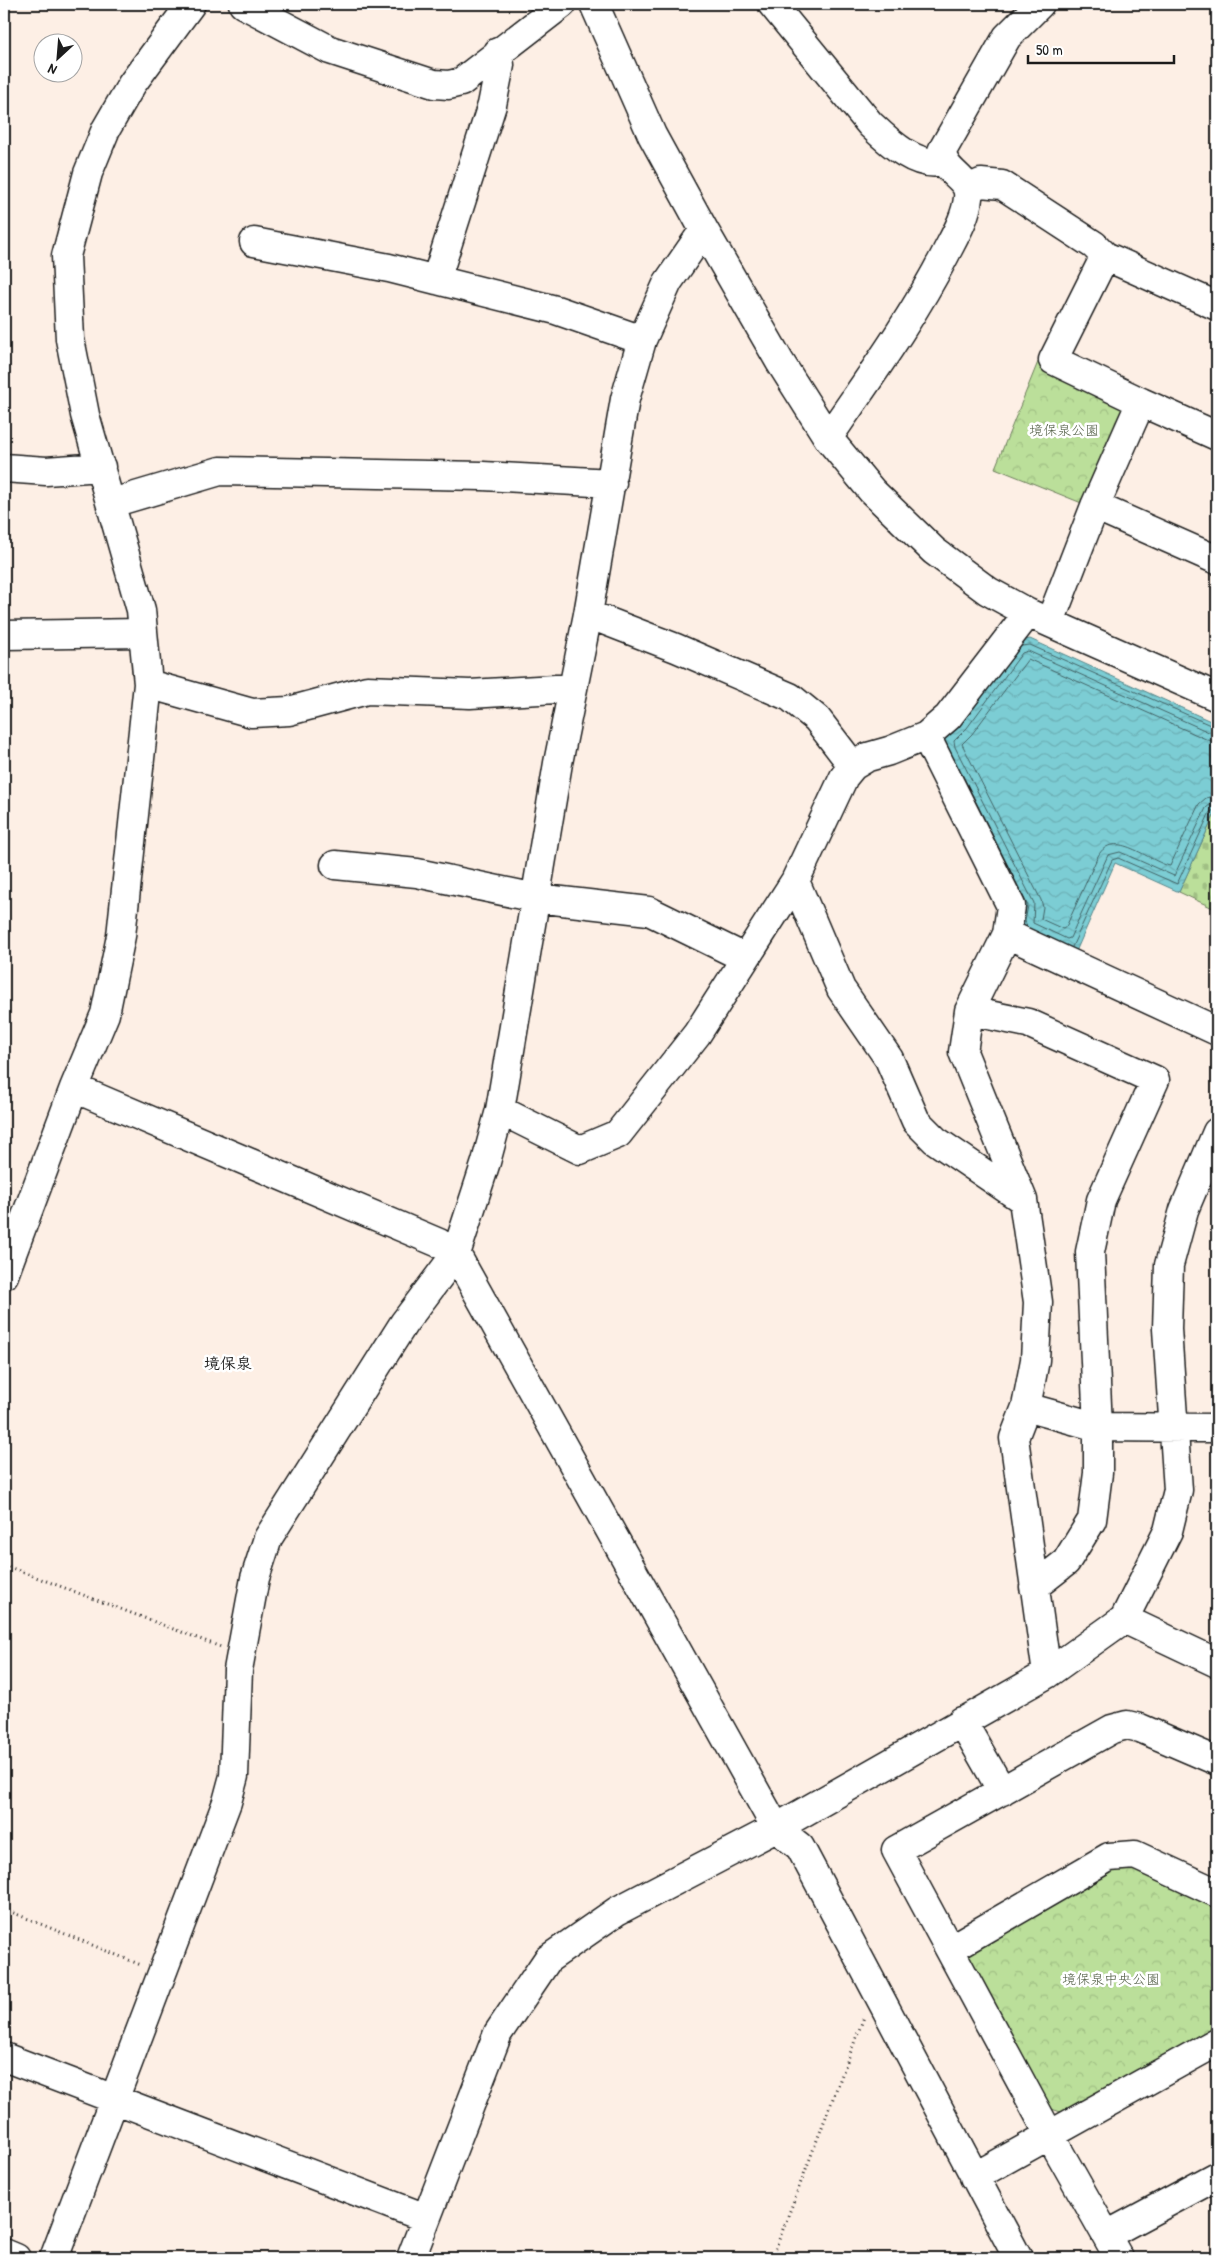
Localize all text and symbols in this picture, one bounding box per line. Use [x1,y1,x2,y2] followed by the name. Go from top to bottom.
[32,32,82,82] north arrow
[1028,32,1175,64] scale bar
[1036,39,1063,60] text: 50 m
[44,60,60,80] text: N
[1029,420,1099,439] park label: 境保泉公園
[204,1352,252,1374] district label: 境保泉
[1062,1969,1160,1988] park label: 境保泉中央公園

